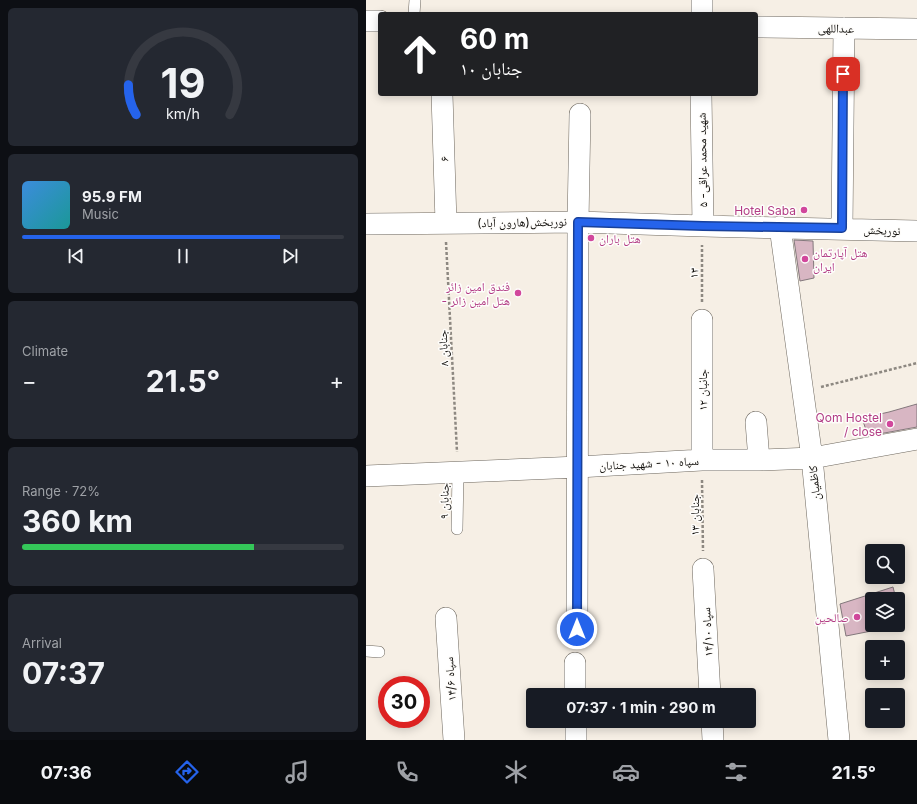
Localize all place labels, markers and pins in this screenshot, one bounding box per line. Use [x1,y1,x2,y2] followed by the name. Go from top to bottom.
[826,57,860,91] pin
[734,203,796,218] place label: Hotel Saba
[799,205,809,215] marker: Hotel Saba
[599,231,641,246] place label: هتل باران
[586,233,596,243] marker: هتل باران
[813,245,868,274] place label: هتل آپارتمان ایران
[800,254,810,264] marker: هتل آپارتمان ایران
[442,279,510,308] place label: فندق امین زائر - هتل امین زائر
[513,288,523,298] marker: فندق امین زائر - هتل امین زائر
[816,410,882,439] place label: Qom Hostel / close
[885,419,895,429] marker: Qom Hostel / close
[815,610,849,625] place label: صالحین
[852,612,862,622] marker: صالحین

